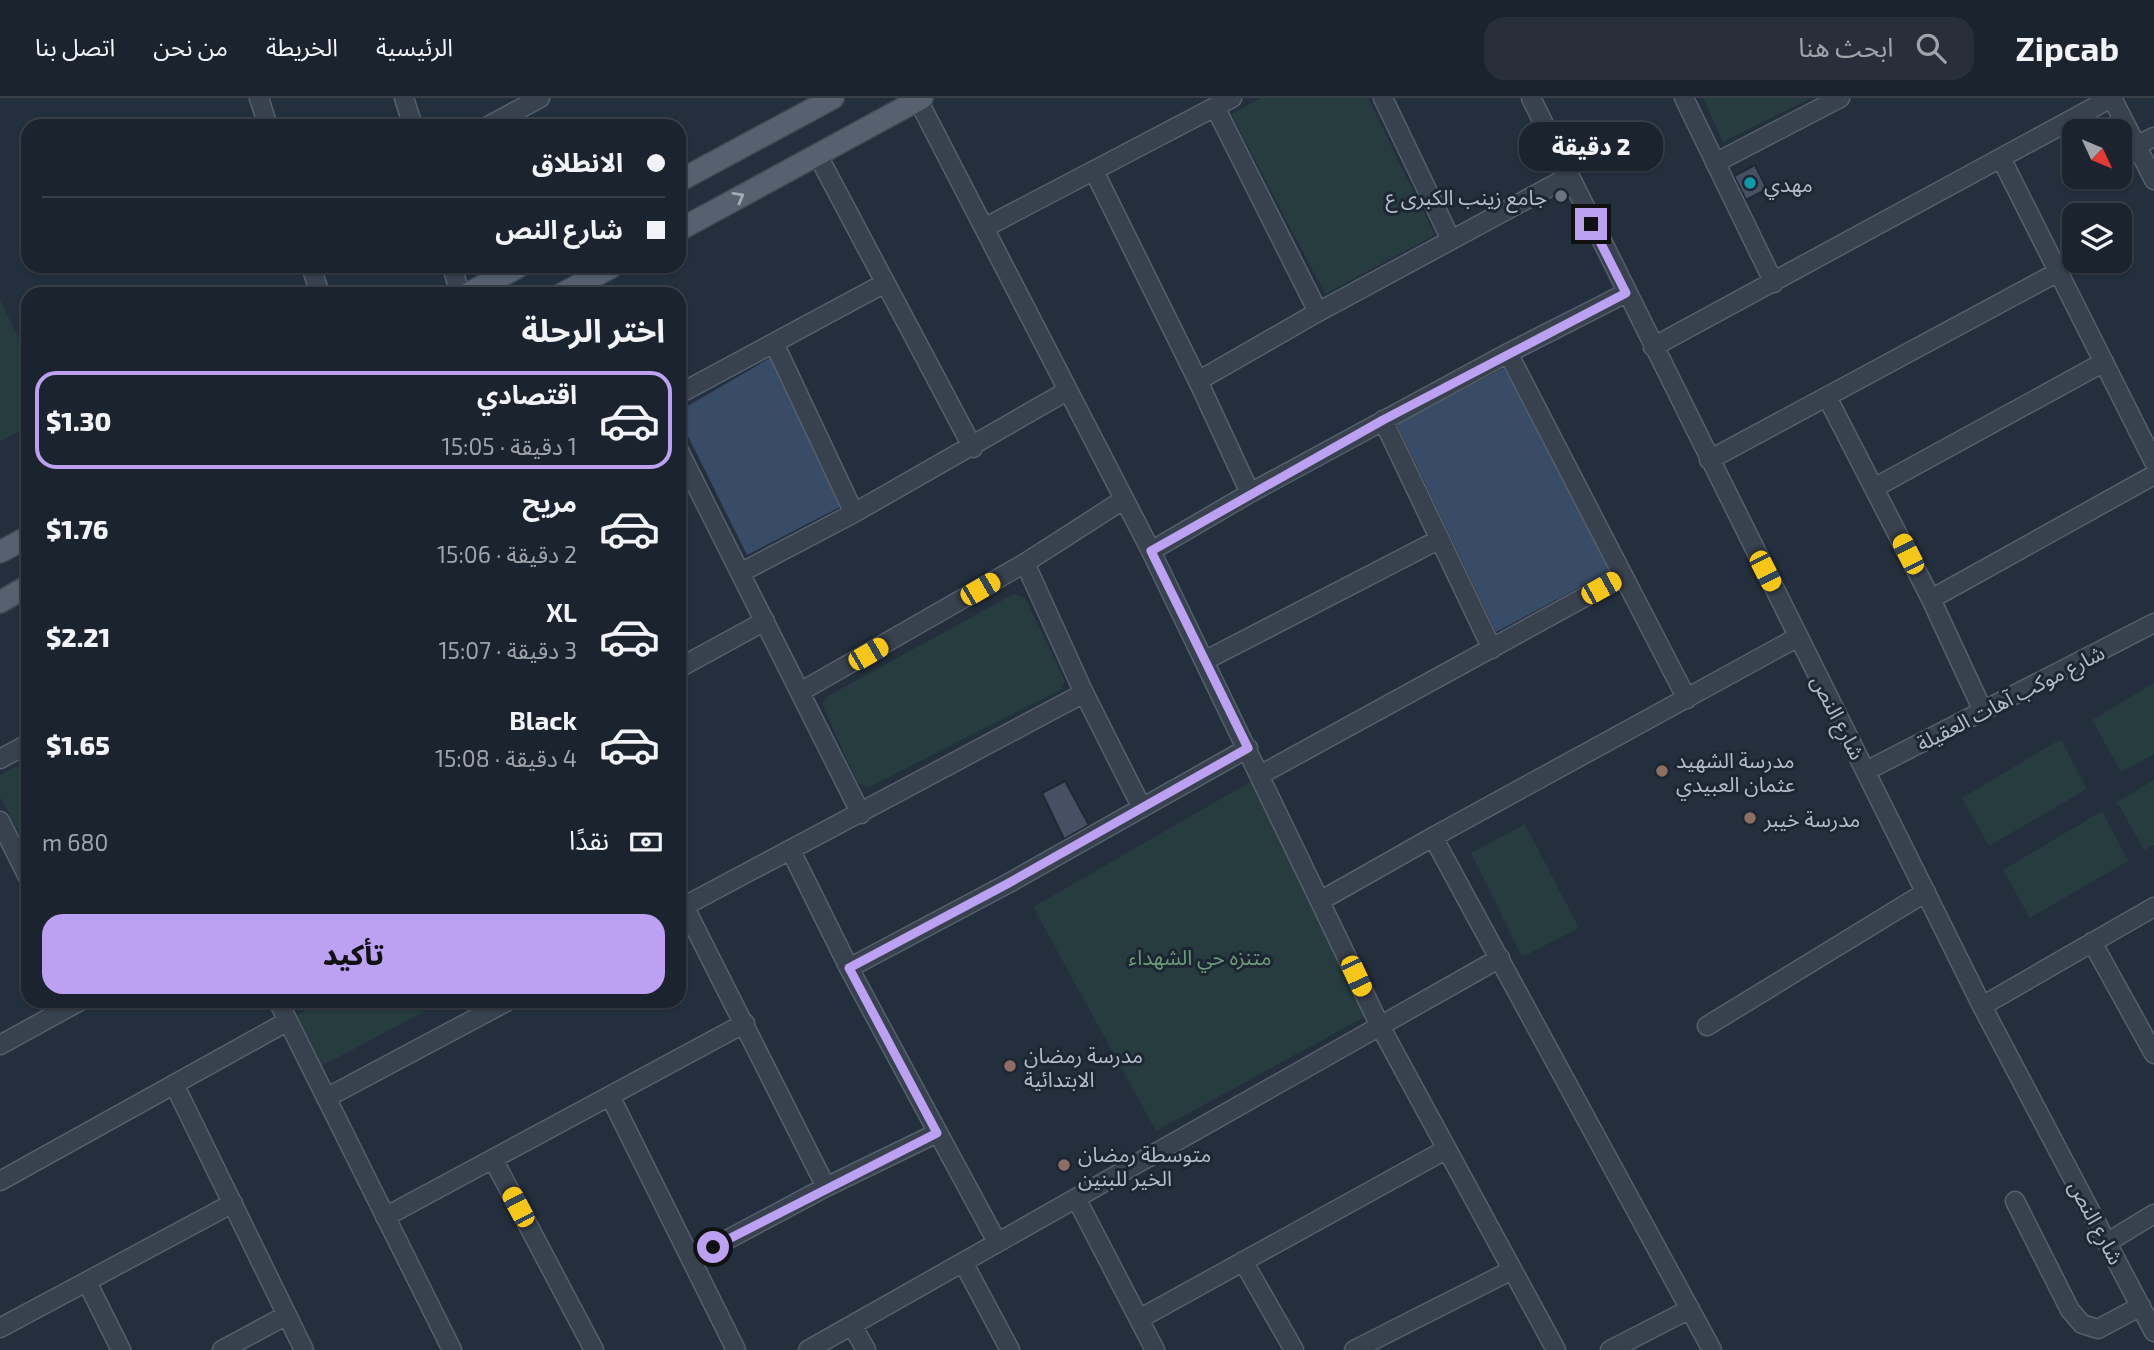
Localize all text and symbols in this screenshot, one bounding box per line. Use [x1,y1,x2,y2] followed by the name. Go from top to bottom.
[1484,17,1974,80] search box
[2016,28,2119,68] text: Zipcab
[1912,29,1950,67] icon: search
[1798,31,1894,62] text: ابحث هنا
[35,32,115,61] text: اتصل بنا
[153,32,228,61] text: من نحن
[266,32,338,61] text: الخريطة
[376,32,453,61] text: الرئيسية
[2062,119,2132,189] north arrow
[2062,119,2132,273] map controls
[1519,122,1663,172] callout: 2 دقيقة
[1552,132,1630,160] text: 2 دقيقة
[532,146,623,177] text: الانطلاق
[1764,171,1813,200] place label: مهدي
[1742,175,1758,191] marker: مهدي
[1386,184,1547,213] place label: جامع زينب الكبرى ع
[1553,188,1569,204] marker: جامع زينب الكبرى ع
[732,192,744,205] one-way arrow
[2062,203,2132,273] button: layers
[1575,208,1607,240] route end
[495,213,623,244] text: شارع النص
[521,310,665,348] text: اختر الرحلة
[477,378,577,409] text: اقتصادي
[598,389,661,452] icon: car
[46,405,111,436] text: $1.30
[442,432,577,460] text: 1 دقيقة · 15:05
[522,486,577,517] text: مريح
[598,497,661,560] icon: car
[46,513,108,544] text: $1.76
[1890,531,1927,577] car
[437,540,577,568] text: 2 دقيقة · 15:06
[1747,548,1784,594] car
[957,569,1004,609] car
[1578,569,1625,607] car
[546,596,577,627] text: XL
[598,605,661,668] icon: car
[46,621,110,652] text: $2.21
[845,634,892,674] car
[438,636,577,664] text: 3 دقيقة · 15:07
[1912,639,2110,759] street label: شارع موكب آهات العقيلة
[1803,670,1871,765] street label: شارع النص
[509,704,577,735] text: Black
[598,713,661,776] icon: car
[46,729,110,760] text: $1.65
[435,744,577,772] text: 4 دقيقة · 15:08
[1676,747,1795,800] place label: مدرسة الشهيد عثمان العبيدي
[1654,763,1670,779] marker: مدرسة الشهيد عثمان العبيدي
[1763,806,1860,832] place label: مدرسة خيبر
[1742,810,1758,826] marker: مدرسة خيبر
[627,823,665,861] icon: cash
[569,824,609,855] text: نقدًا
[42,828,108,856] text: 680 m
[42,914,665,994] button: تأكيد
[1129,944,1272,973] park label: متنزه حي الشهداء
[1338,953,1375,999] car
[1024,1042,1143,1091] place label: مدرسة رمضان الابتدائية
[1002,1058,1018,1074] marker: مدرسة رمضان الابتدائية
[1078,1141,1211,1191] place label: متوسطة رمضان الخير للبنين
[1056,1157,1072,1173] marker: متوسطة رمضان الخير للبنين
[2061,1176,2130,1270] street label: شارع النص
[499,1184,538,1230] car
[697,1231,729,1263] route start

